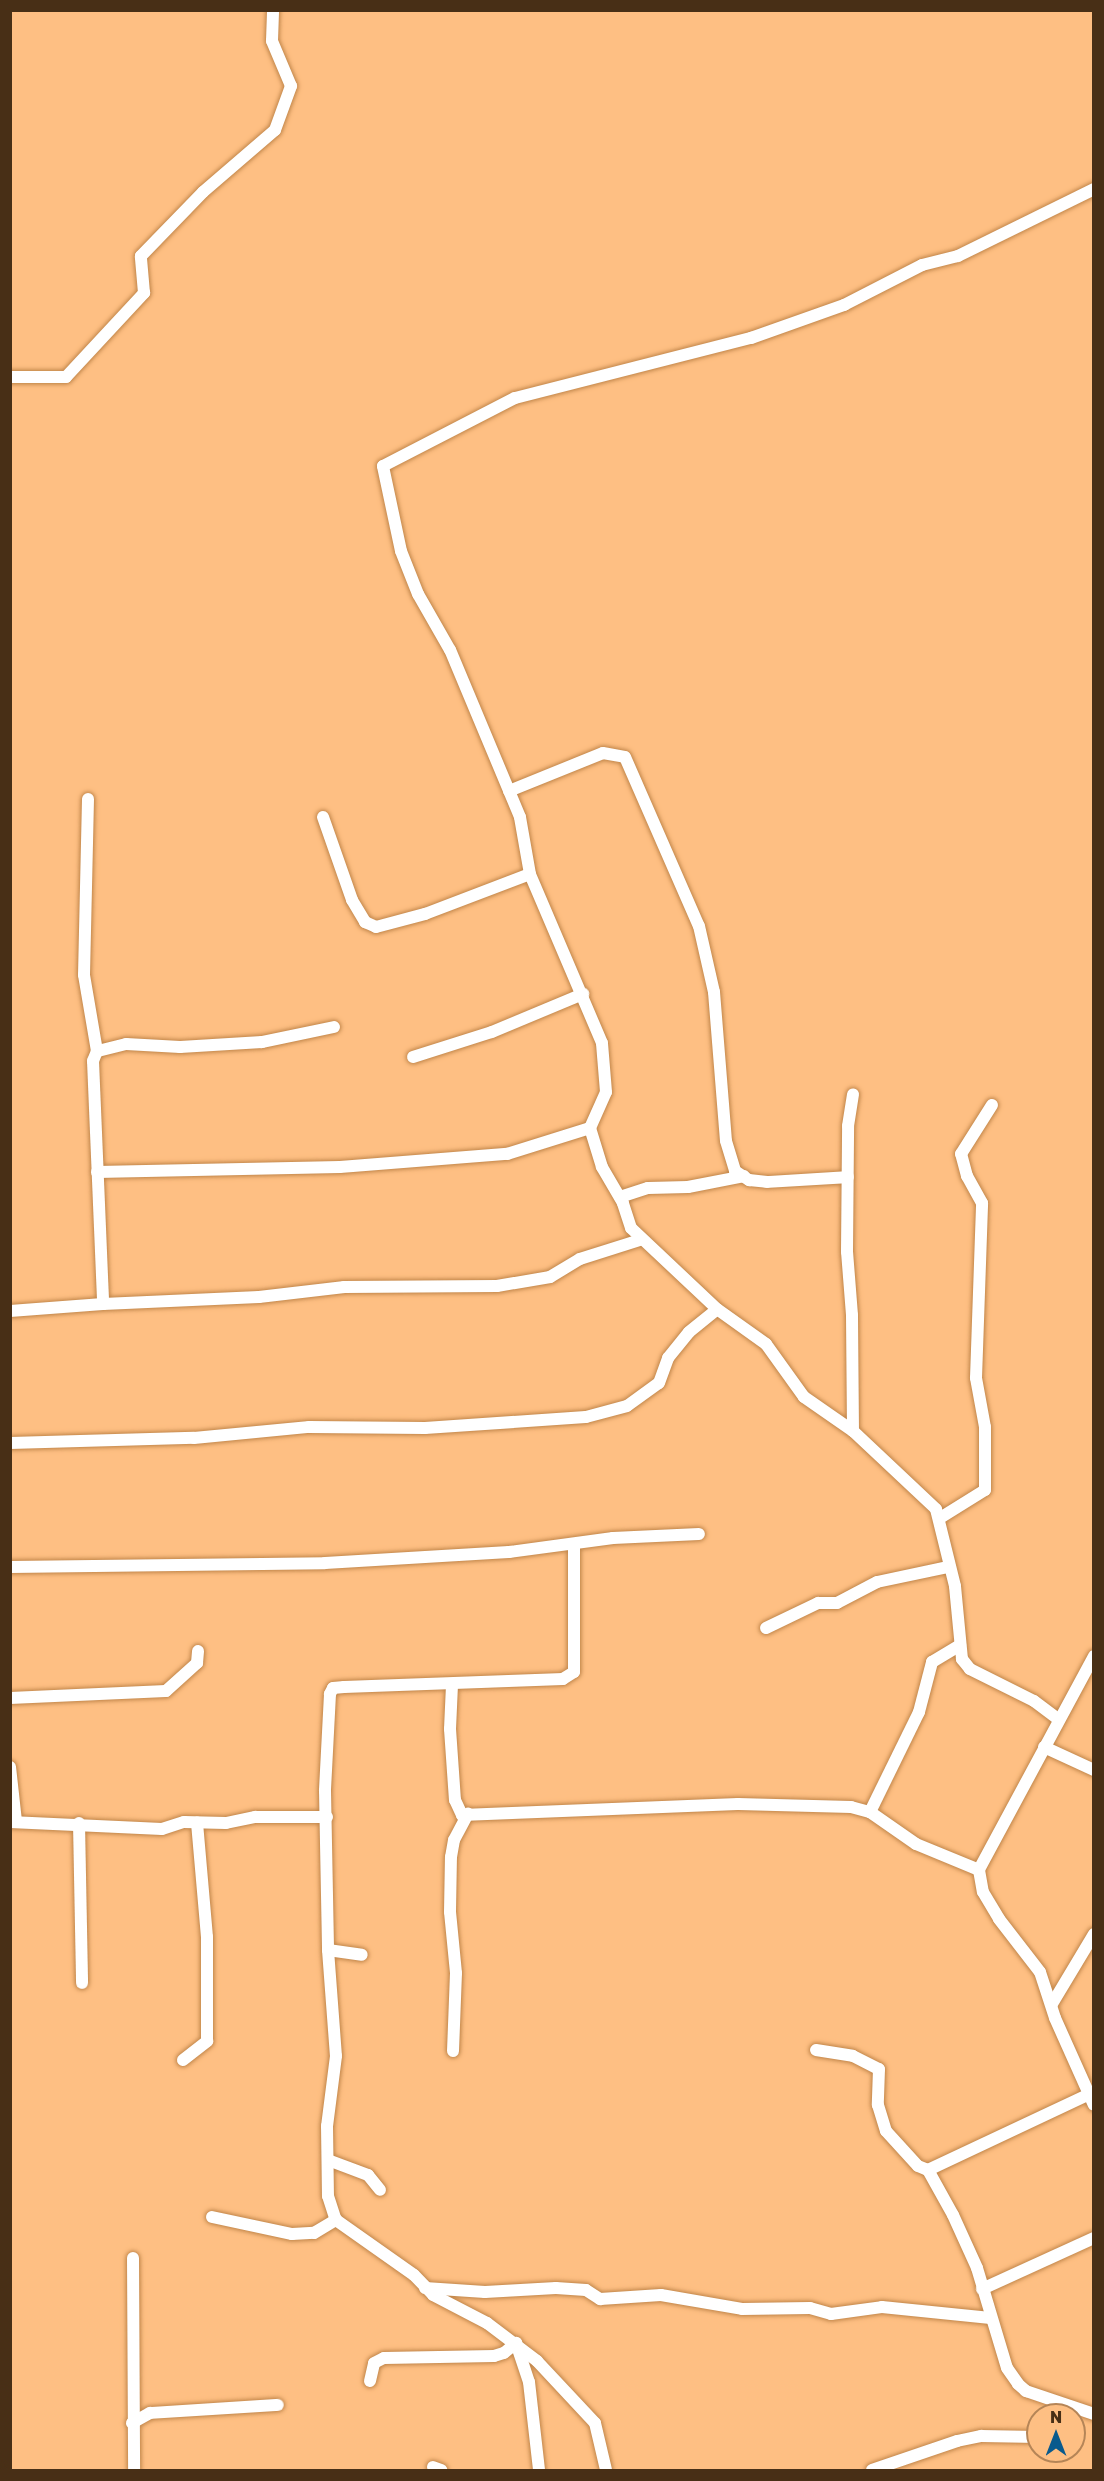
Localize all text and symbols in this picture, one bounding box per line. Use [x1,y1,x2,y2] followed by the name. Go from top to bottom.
[1026,2403,1086,2463] north arrow
[1050,2407,1062,2427] text: N

